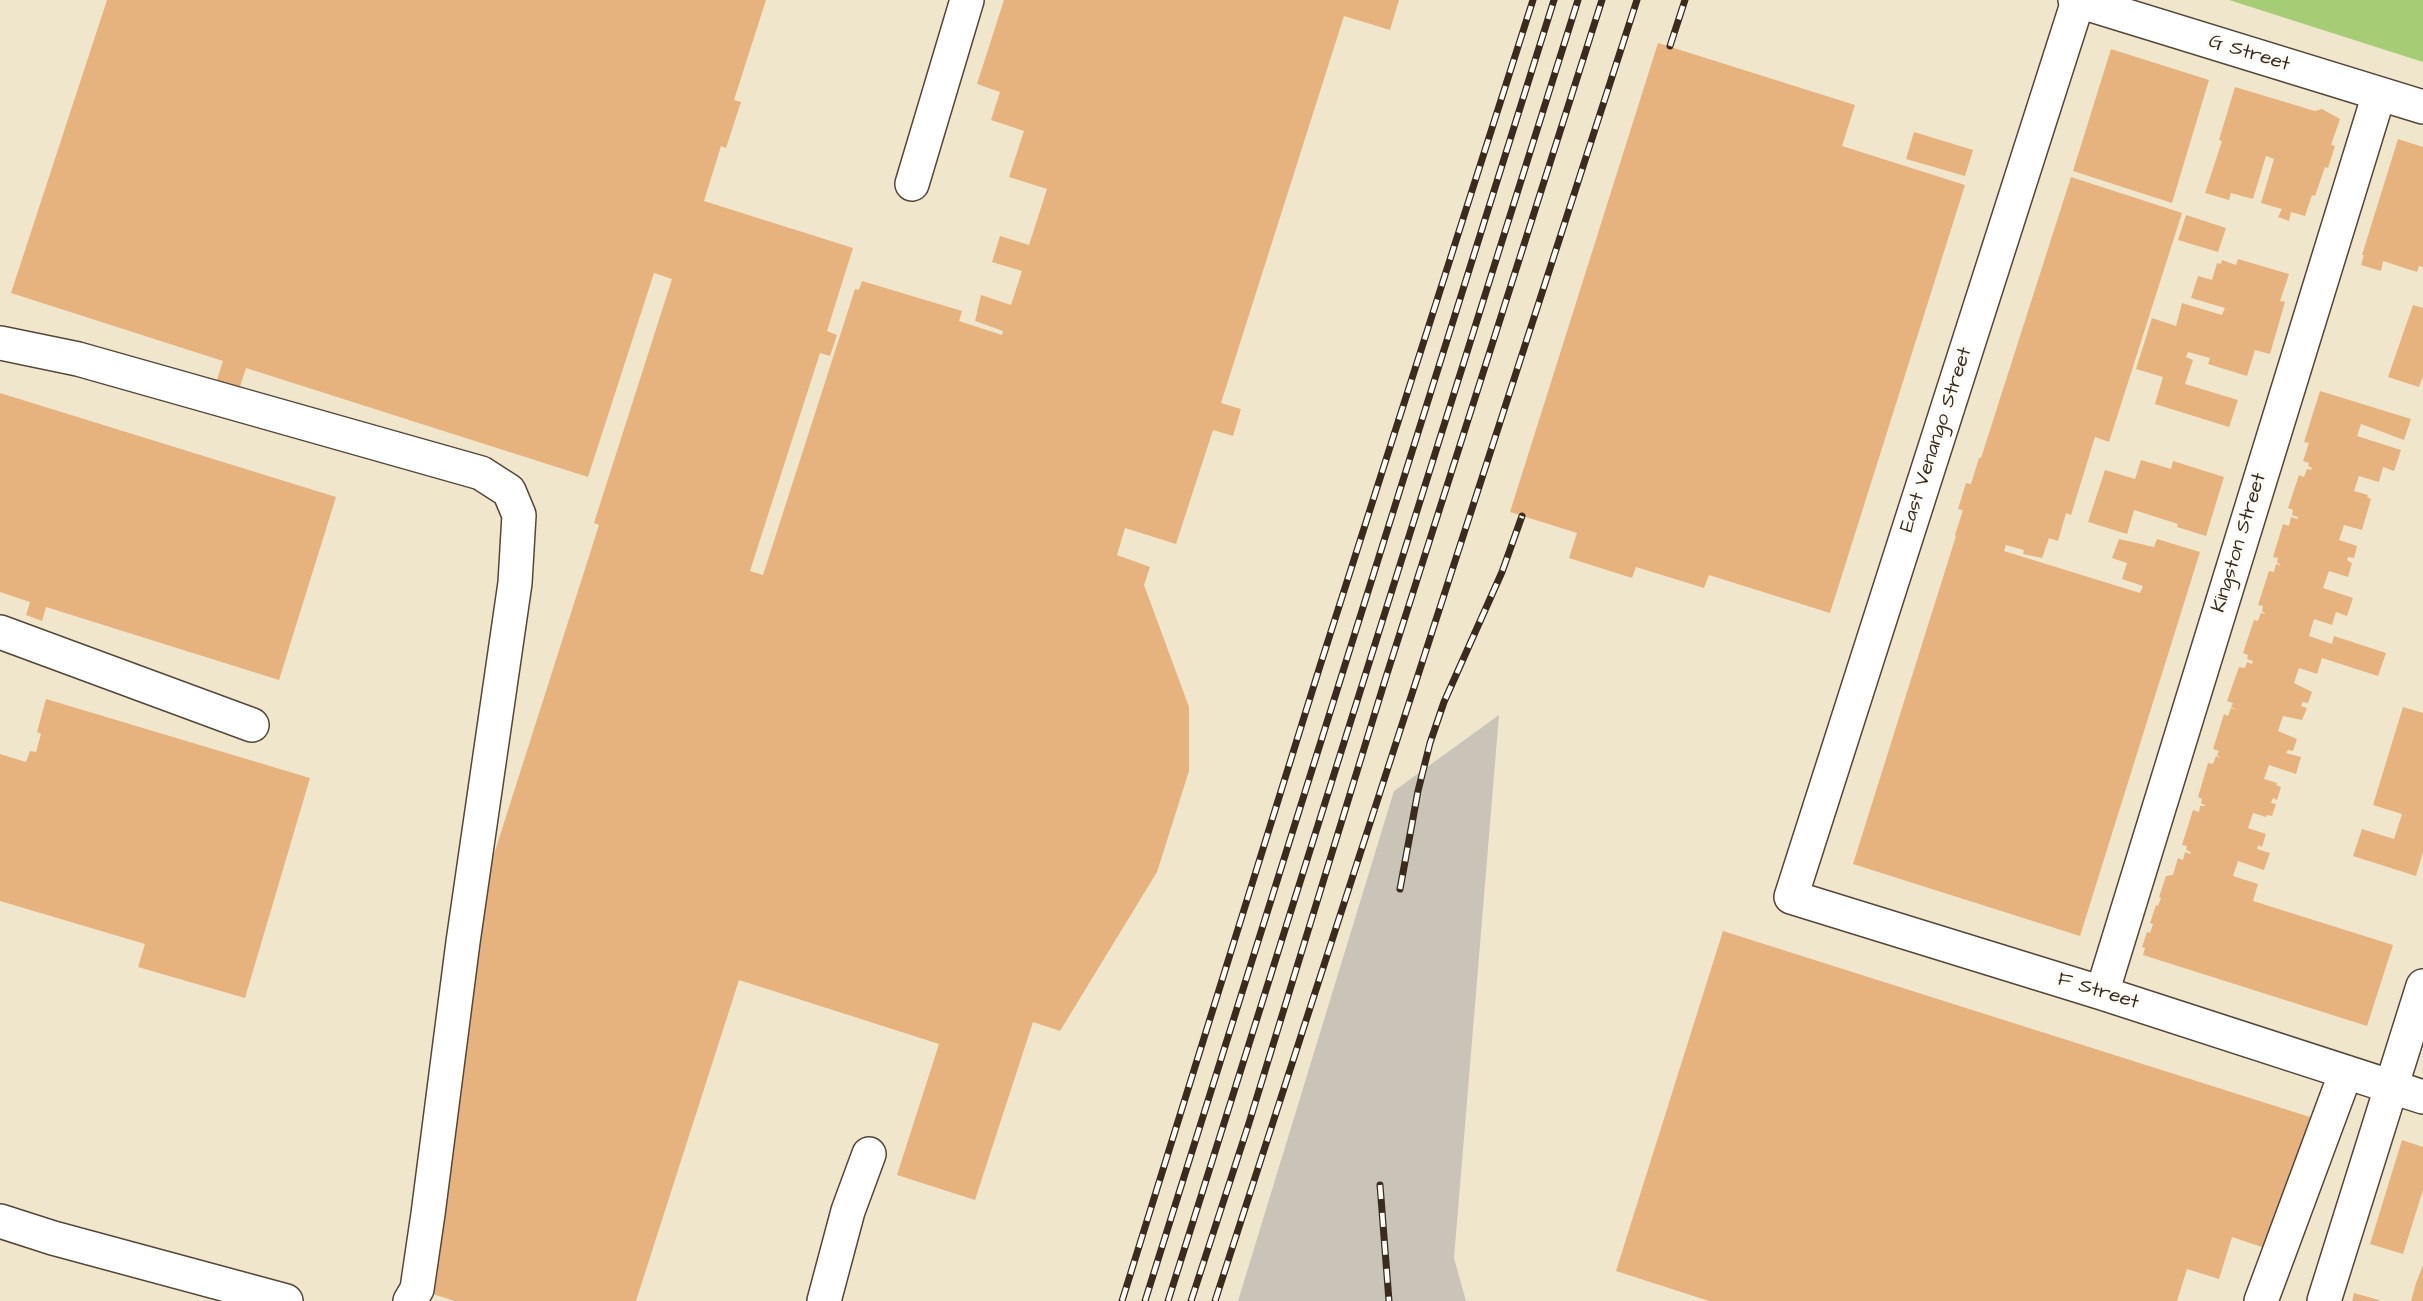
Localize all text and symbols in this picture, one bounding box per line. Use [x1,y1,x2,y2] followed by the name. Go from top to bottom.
[2206,30,2292,78] street label: G Street
[1896,345,1978,535] street label: East Venango Street
[2207,470,2273,616] street label: Kingston Street
[2055,968,2141,1016] street label: F Street

